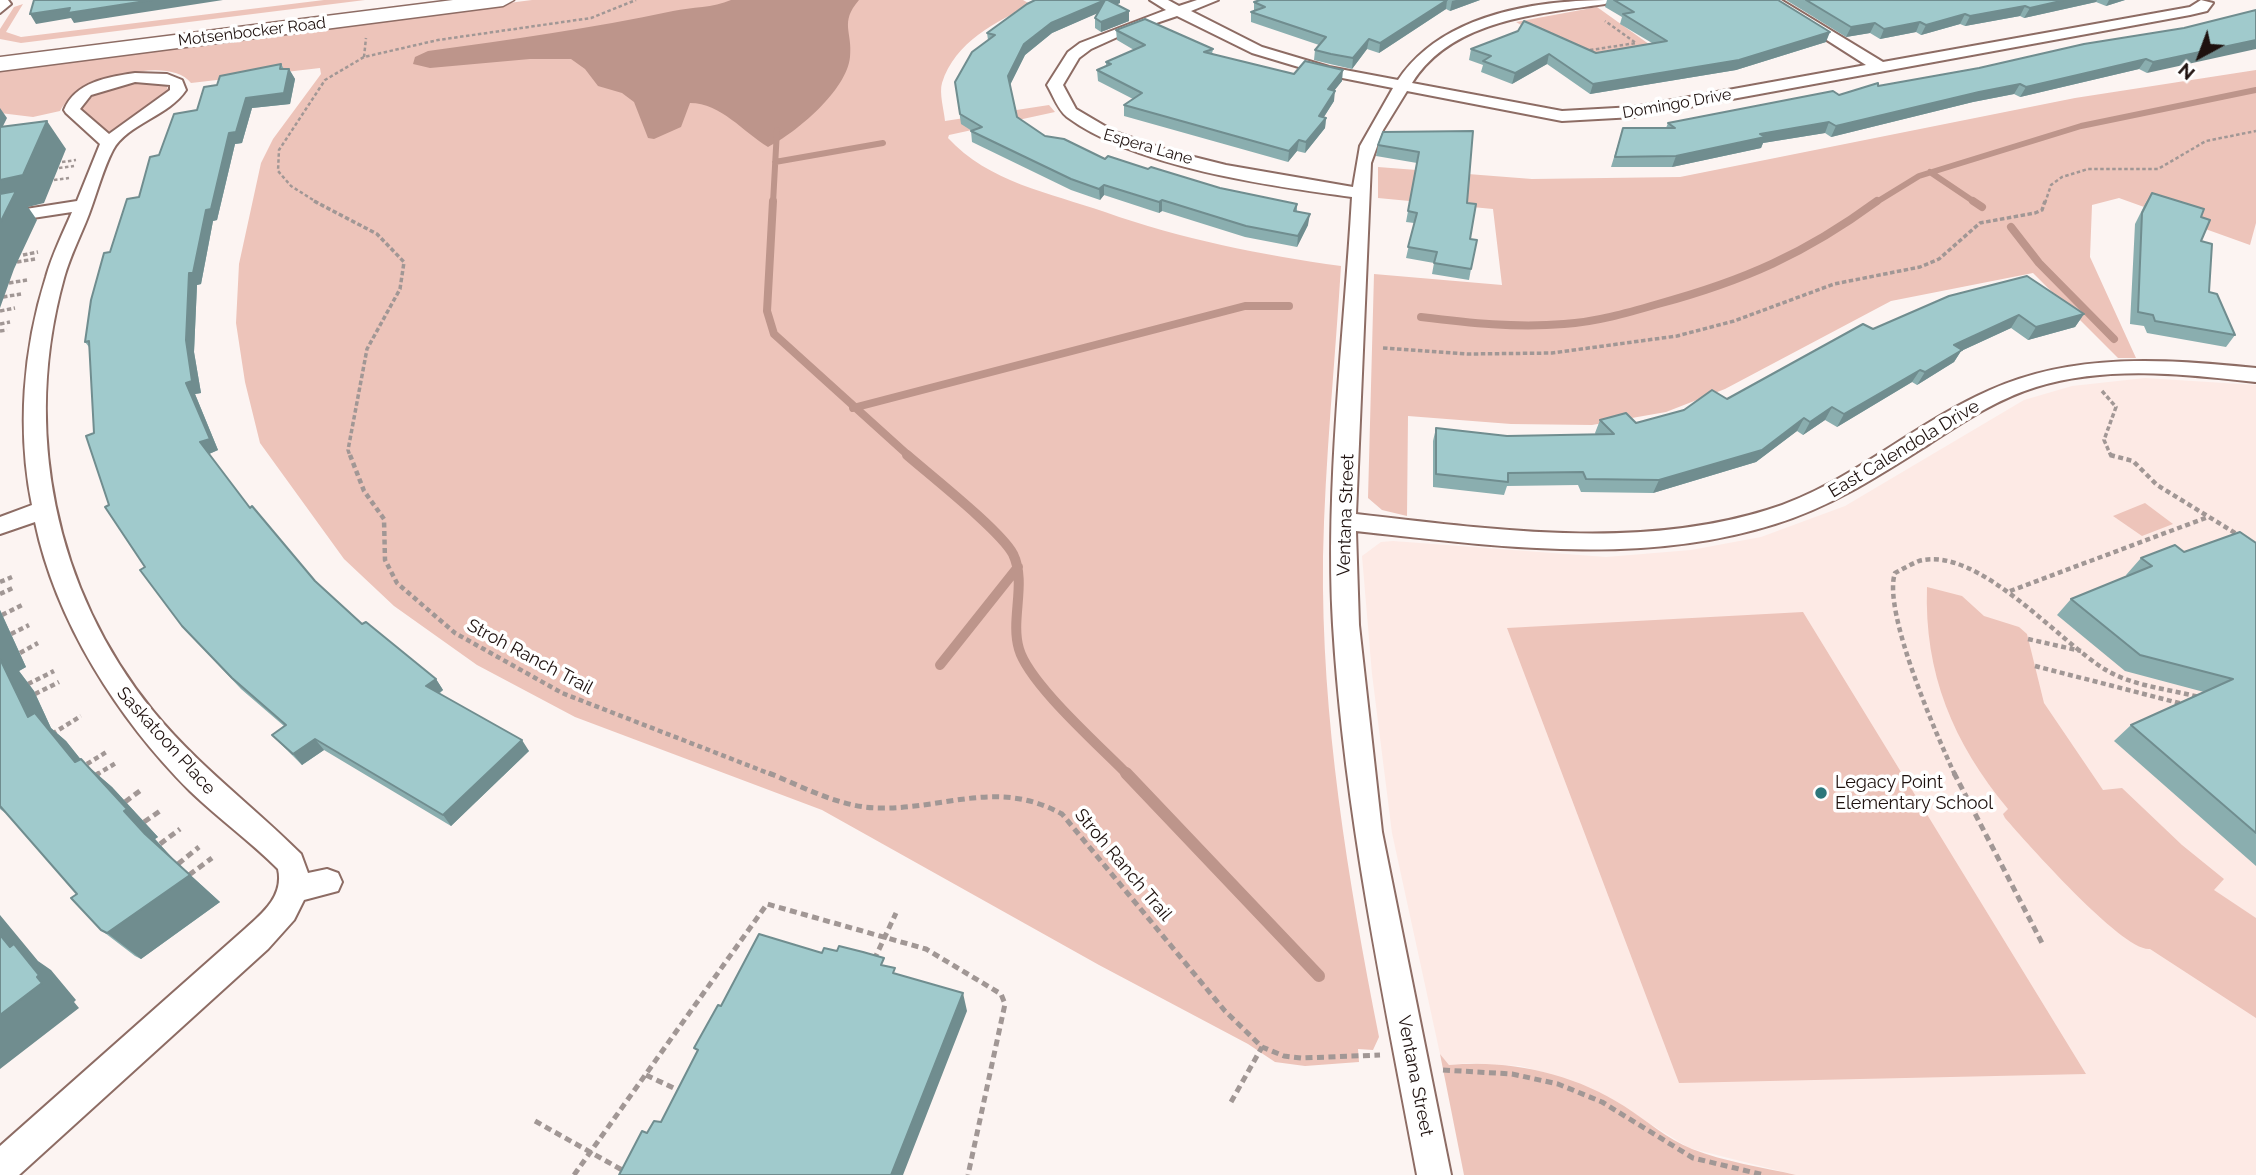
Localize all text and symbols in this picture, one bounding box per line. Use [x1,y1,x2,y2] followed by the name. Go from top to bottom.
[177,13,327,51] street label: Motsenbocker Road
[2165,21,2235,91] north arrow
[2174,59,2199,85] text: N
[1621,85,1733,123] street label: Domingo Drive
[1101,125,1195,169] street label: Espera Lane
[1825,395,1983,503] street label: East Calendola Drive
[1333,453,1359,577] street label: Ventana Street
[463,615,597,699] street label: Stroh Ranch Trail
[112,683,220,799] street label: Saskatoon Place
[1835,772,1993,814] place label: Legacy Point Elementary School
[1813,785,1829,801] marker: Legacy Point Elementary School
[1070,805,1176,925] street label: Stroh Ranch Trail
[1393,1014,1437,1138] street label: Ventana Street

